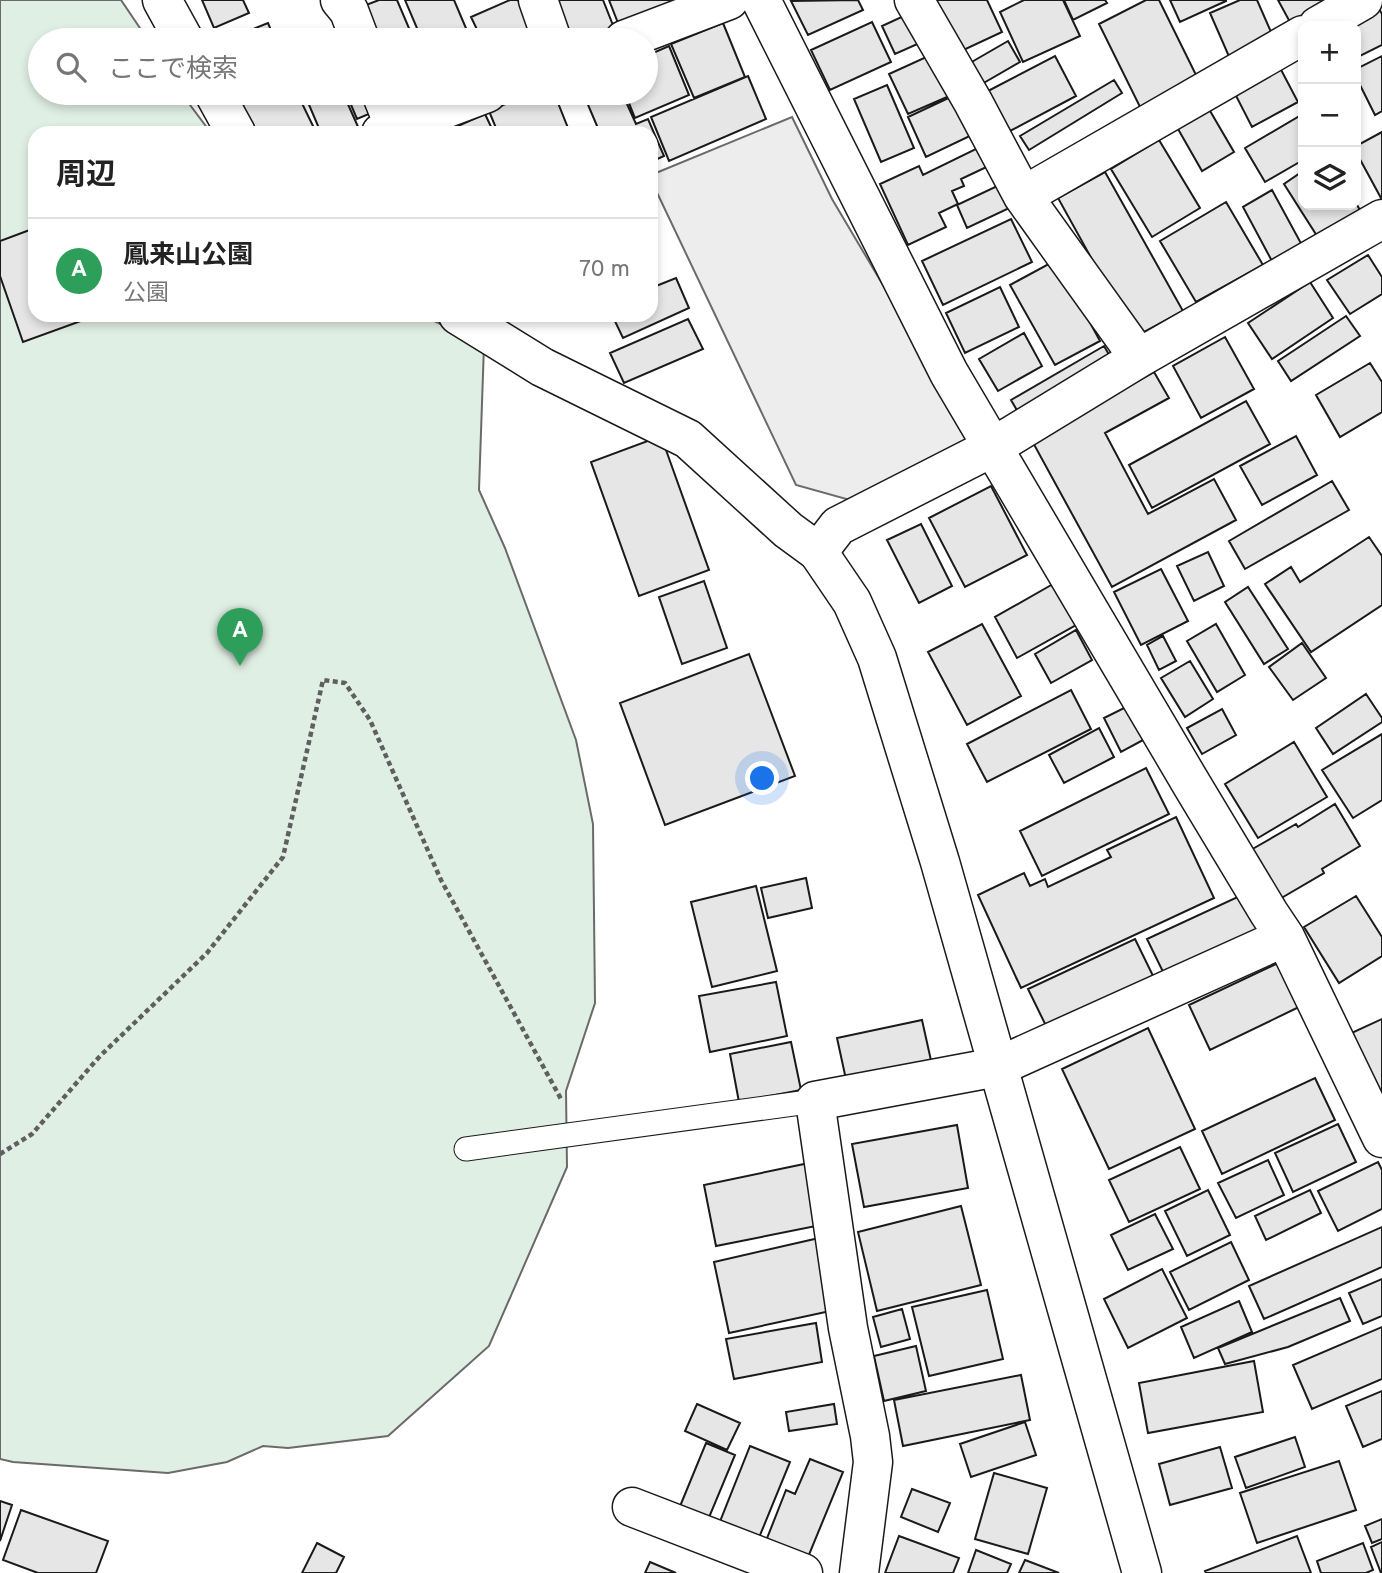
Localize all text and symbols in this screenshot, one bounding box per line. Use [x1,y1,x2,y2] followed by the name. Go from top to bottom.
[1298,21,1361,210] map controls
[1298,21,1361,84] button: +
[28,28,658,105] search box
[52,48,90,86] icon: search
[108,54,238,87] text: ここで検索
[1298,84,1361,147] button: −
[1298,147,1361,210] button: layers
[56,158,116,195] text: 周辺
[123,240,253,273] text: 鳳来山公園
[71,256,87,285] text: A
[579,256,630,285] text: 70 m
[123,280,169,309] text: 公園
[217,608,263,666] pin: A
[745,761,779,795] your location

